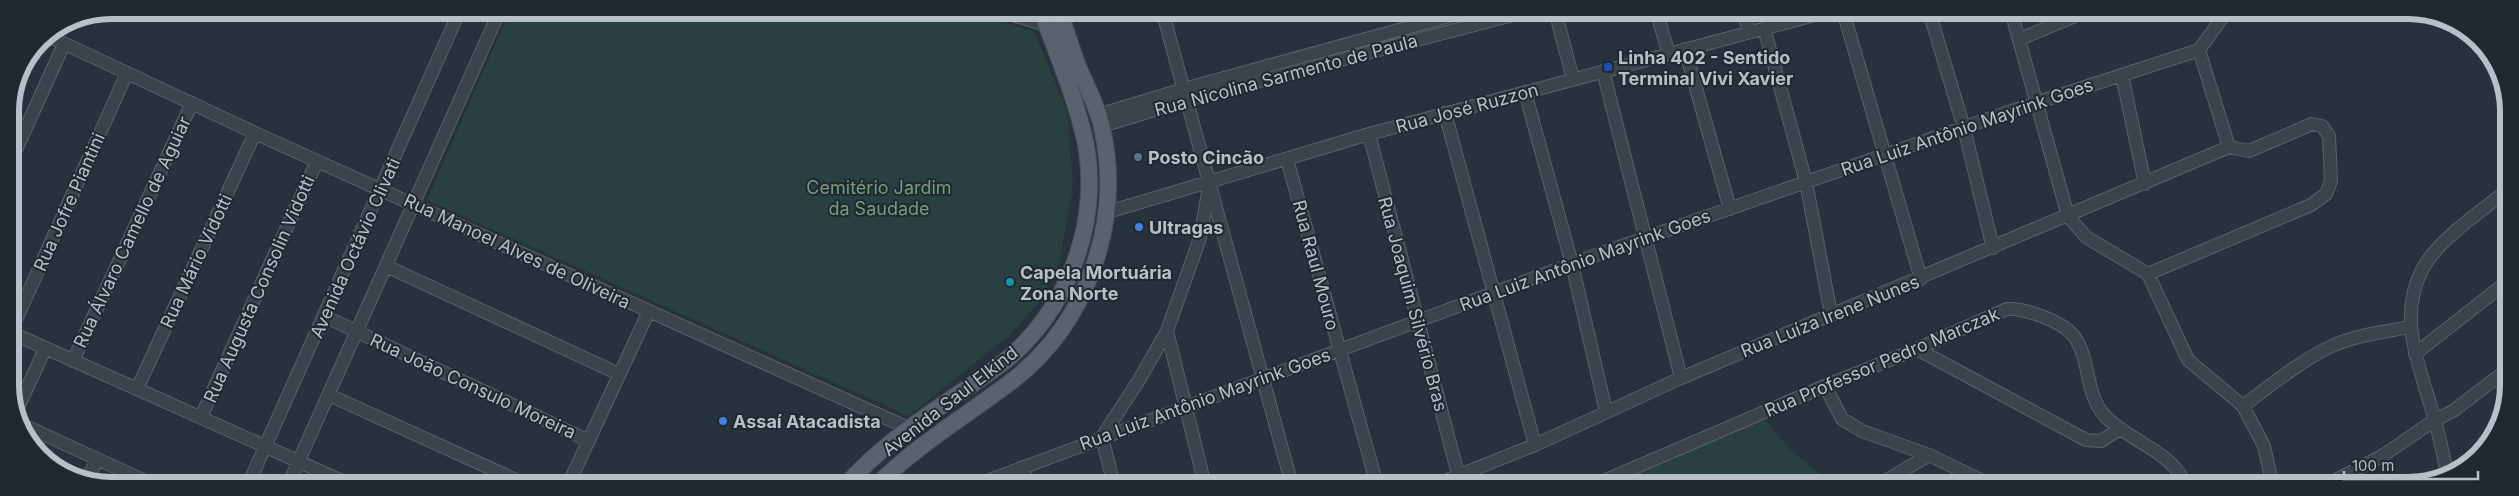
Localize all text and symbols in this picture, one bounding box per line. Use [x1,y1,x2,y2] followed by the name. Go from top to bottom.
[1152,30,1420,120] street label: Rua Nicolina Sarmento de Paula
[1618,47,1793,89] place label: Linha 402 - Sentido Terminal Vivi Xavier
[1602,61,1614,73] marker: Linha 402 - Sentido Terminal Vivi Xavier
[1838,74,2096,180] street label: Rua Luiz Antônio Mayrink Goes
[1393,79,1541,137] street label: Rua José Ruzzon
[68,112,195,351] street label: Rua Álvaro Camello de Aguiar
[29,130,109,274] street label: Rua Jofre Piantini
[1148,147,1264,168] place label: Posto Cincão
[1132,151,1144,163] marker: Posto Cincão
[306,155,404,341] street label: Avenida Octávio Clivati
[199,172,319,406] street label: Rua Augusta Consolin Vidotti
[806,177,952,219] park label: Cemitério Jardim da Saudade
[400,189,634,313] street label: Rua Manoel Alves de Oliveira
[156,191,236,331] street label: Rua Mário Vidotti
[1374,194,1452,414] street label: Rua Joaquim Silvério Bras
[1289,198,1343,332] street label: Rua Raul Mouro
[1457,205,1713,315] street label: Rua Luiz Antônio Mayrink Goes
[1149,217,1223,238] place label: Ultragas
[1133,221,1145,233] marker: Ultragas
[1020,262,1172,304] place label: Capela Mortuária Zona Norte
[1738,271,1922,361] street label: Rua Luíza Irene Nunes
[1004,276,1016,288] marker: Capela Mortuária Zona Norte
[1762,303,2002,421] street label: Rua Professor Pedro Marczak
[367,329,579,443] street label: Rua João Consulo Moreira
[878,342,1022,460] street label: Avenida Saul Elkind
[1077,344,1333,454] street label: Rua Luiz Antônio Mayrink Goes
[733,411,881,432] place label: Assaí Atacadista
[717,415,729,427] marker: Assaí Atacadista
[2344,448,2478,480] scale bar
[2352,456,2394,475] text: 100 m

